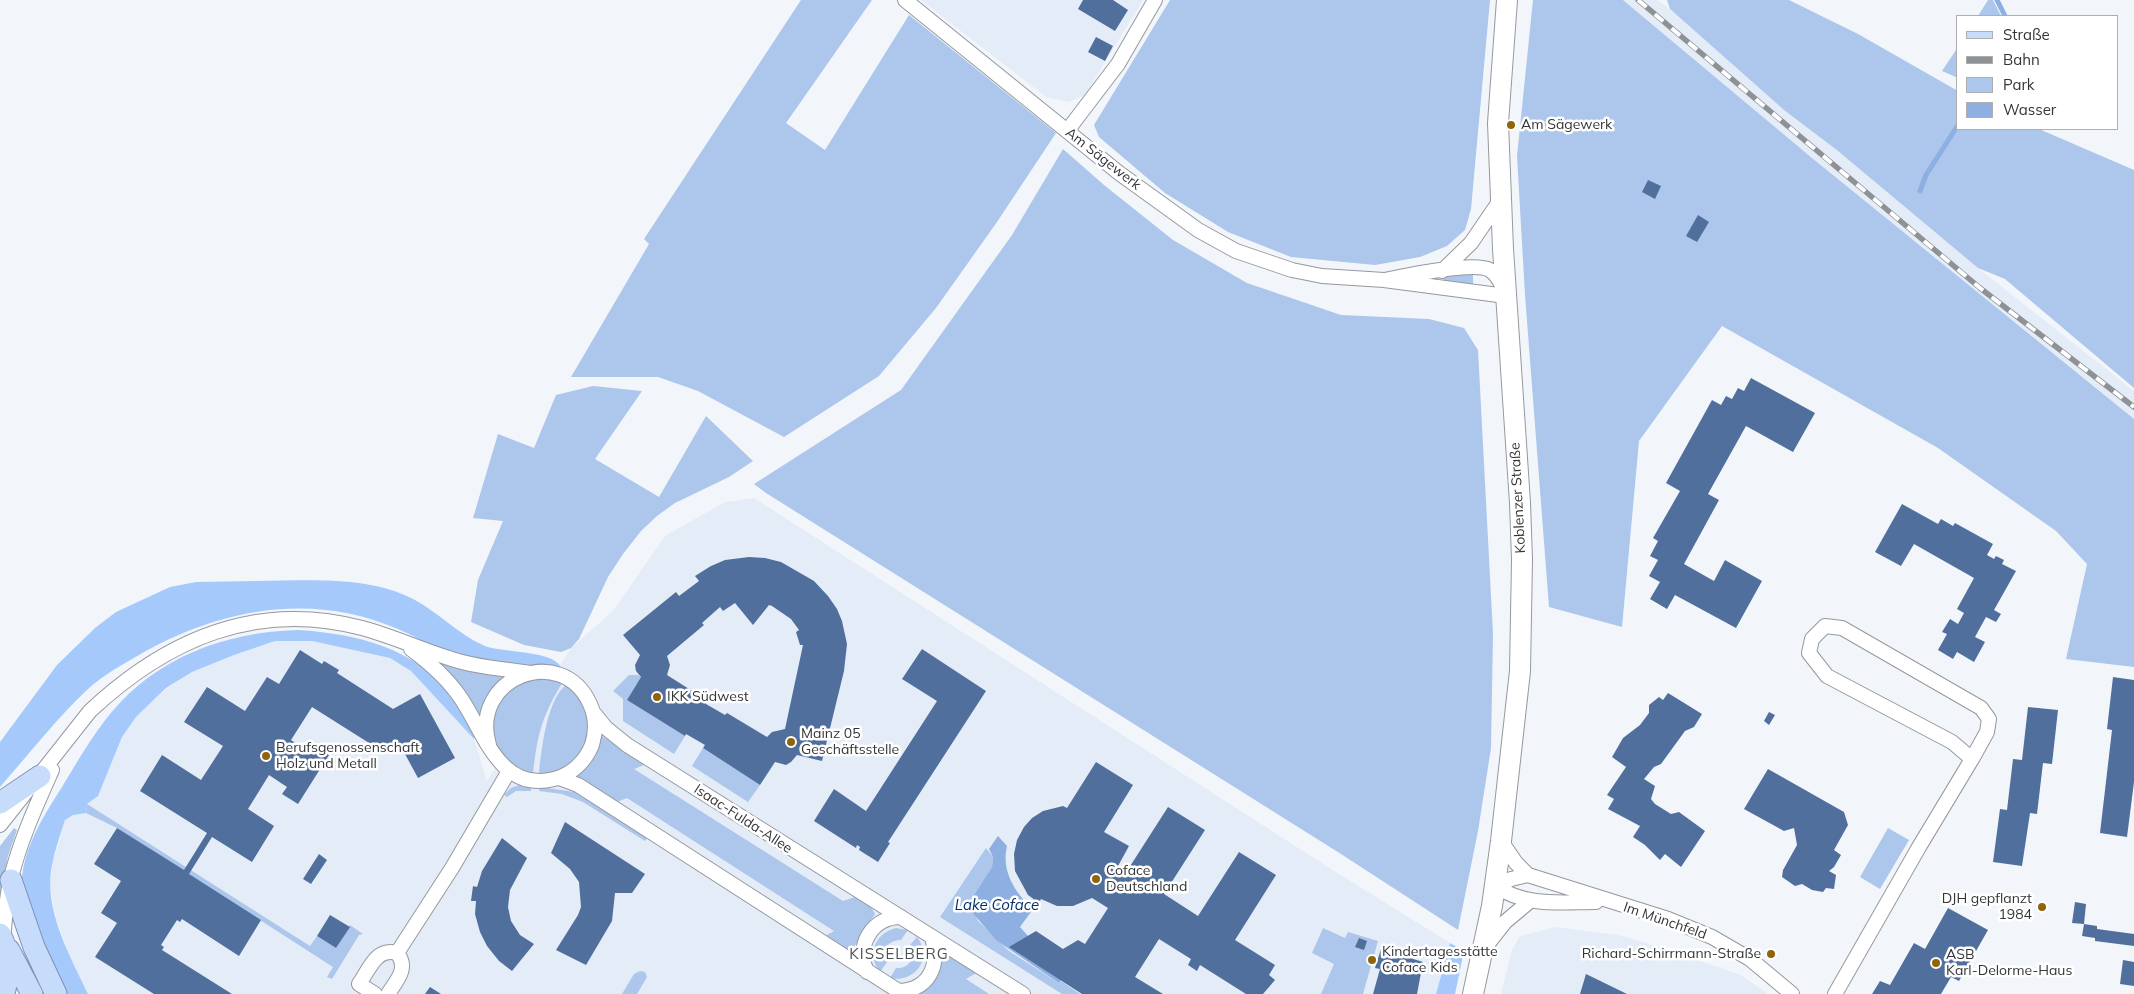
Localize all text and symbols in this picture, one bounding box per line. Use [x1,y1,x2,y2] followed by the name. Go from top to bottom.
[1956,15,2119,130] legend
[2003,25,2050,44] text: Straße
[2003,50,2040,69] text: Bahn
[2003,75,2035,94] text: Park
[2003,100,2056,119] text: Wasser
[1521,117,1612,133] place label: Am Sägewerk
[1505,119,1517,131] marker: Am Sägewerk
[1062,124,1144,194] street label: Am Sägewerk
[1507,442,1529,554] street label: Koblenzer Straße
[667,689,749,705] place label: IKK Südwest
[651,691,663,703] marker: IKK Südwest
[801,726,899,759] place label: Mainz 05 Geschäftsstelle
[785,736,797,748] marker: Mainz 05 Geschäftsstelle
[276,740,420,772] place label: Berufsgenossenschaft Holz und Metall
[260,750,272,762] marker: Berufsgenossenschaft Holz und Metall
[691,781,795,857] street label: Isaac-Fulda-Allee
[1106,863,1187,896] place label: Coface Deutschland
[1090,873,1102,885] marker: Coface Deutschland
[1942,891,2032,924] place label: DJH gepflanzt 1984
[955,896,1039,914] water label: Lake Coface
[1621,899,1709,943] street label: Im Münchfeld
[2036,901,2048,913] marker: DJH gepflanzt 1984
[1382,944,1498,976] place label: Kindertagesstätte Coface Kids
[848,945,950,963] district label: KISSELBERG
[1582,946,1761,962] place label: Richard-Schirrmann-Straße
[1946,947,2072,980] place label: ASB Karl-Delorme-Haus
[1765,948,1777,960] marker: Richard-Schirrmann-Straße
[1366,954,1378,966] marker: Kindertagesstätte Coface Kids
[1930,957,1942,969] marker: ASB Karl-Delorme-Haus

